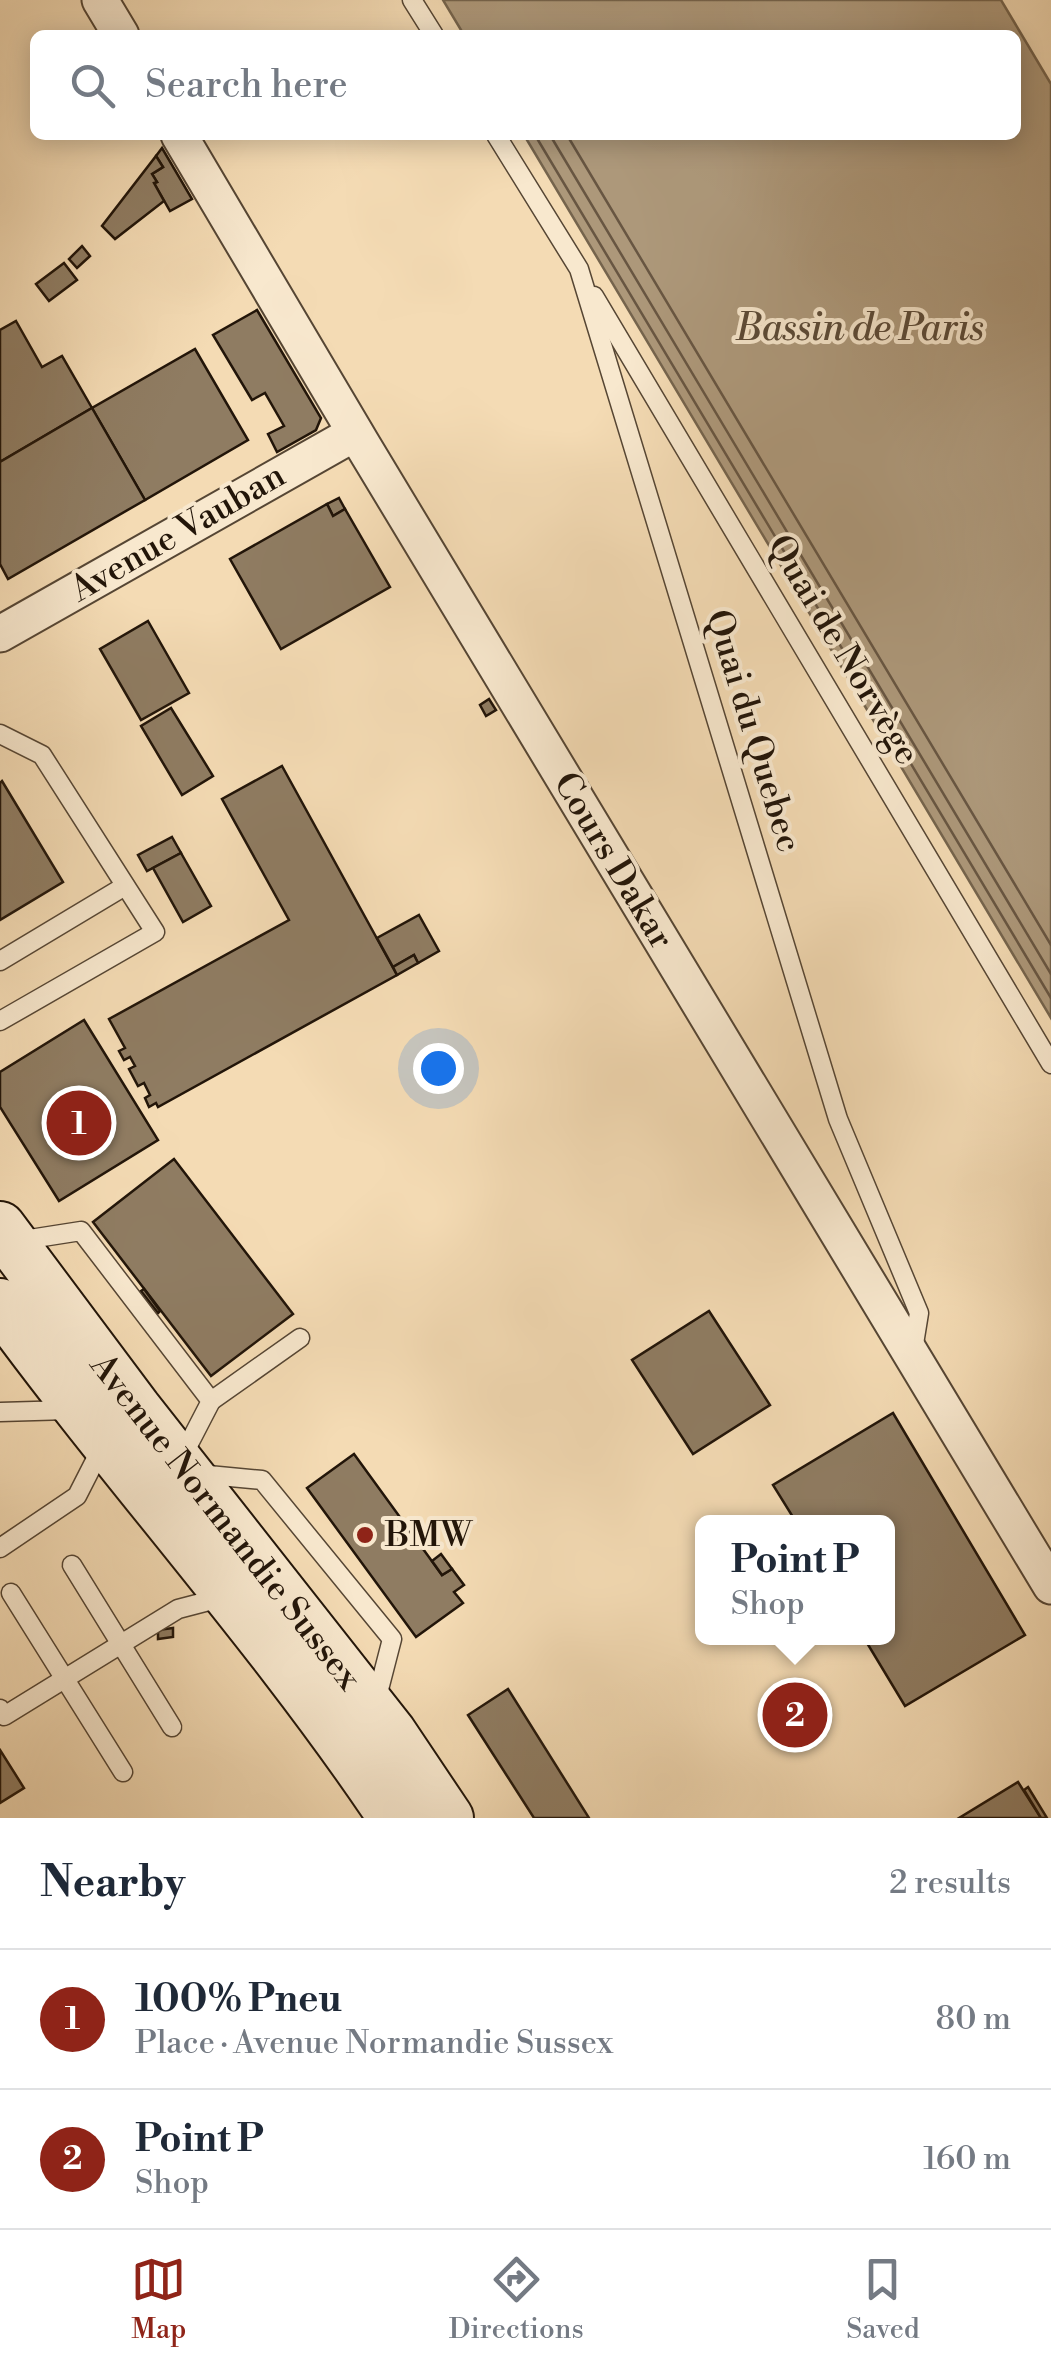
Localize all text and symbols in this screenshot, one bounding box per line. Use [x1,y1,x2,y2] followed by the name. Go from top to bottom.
[30,30,1021,140] search box
[65,58,120,113] icon: search
[145,62,348,109] text: Search here
[735,305,984,352] water label: Bassin de Paris
[62,454,293,612] street label: Avenue Vauban
[758,527,928,773] street label: Quai de Norvège
[696,605,810,857] street label: Quai du Quebec
[543,765,683,957] street label: Cours Dakar
[413,1043,464,1094] your location
[46,1086,112,1160] pin: 1
[80,1344,371,1700] street label: Avenue Normandie Sussex
[384,1514,474,1557] place label: BMW
[695,1515,895,1645] popup
[354,1524,376,1546] marker: BMW
[731,1537,859,1584] text: Point P
[731,1584,805,1624] text: Shop
[762,1678,828,1752] pin: 2
[40,1857,185,1910] text: Nearby
[889,1863,1011,1903] text: 2 results
[135,1976,342,2023] text: 100% Pneu
[65,1999,80,2039] text: 1
[936,1999,1011,2039] text: 80 m
[135,2023,613,2063] text: Place · Avenue Normandie Sussex
[135,2116,263,2163] text: Point P
[62,2139,83,2179] text: 2
[923,2139,1011,2179] text: 160 m
[135,2163,209,2203] text: Shop
[131,2252,186,2347] tab: Map
[449,2252,584,2347] tab: Directions
[846,2252,920,2347] tab: Saved

